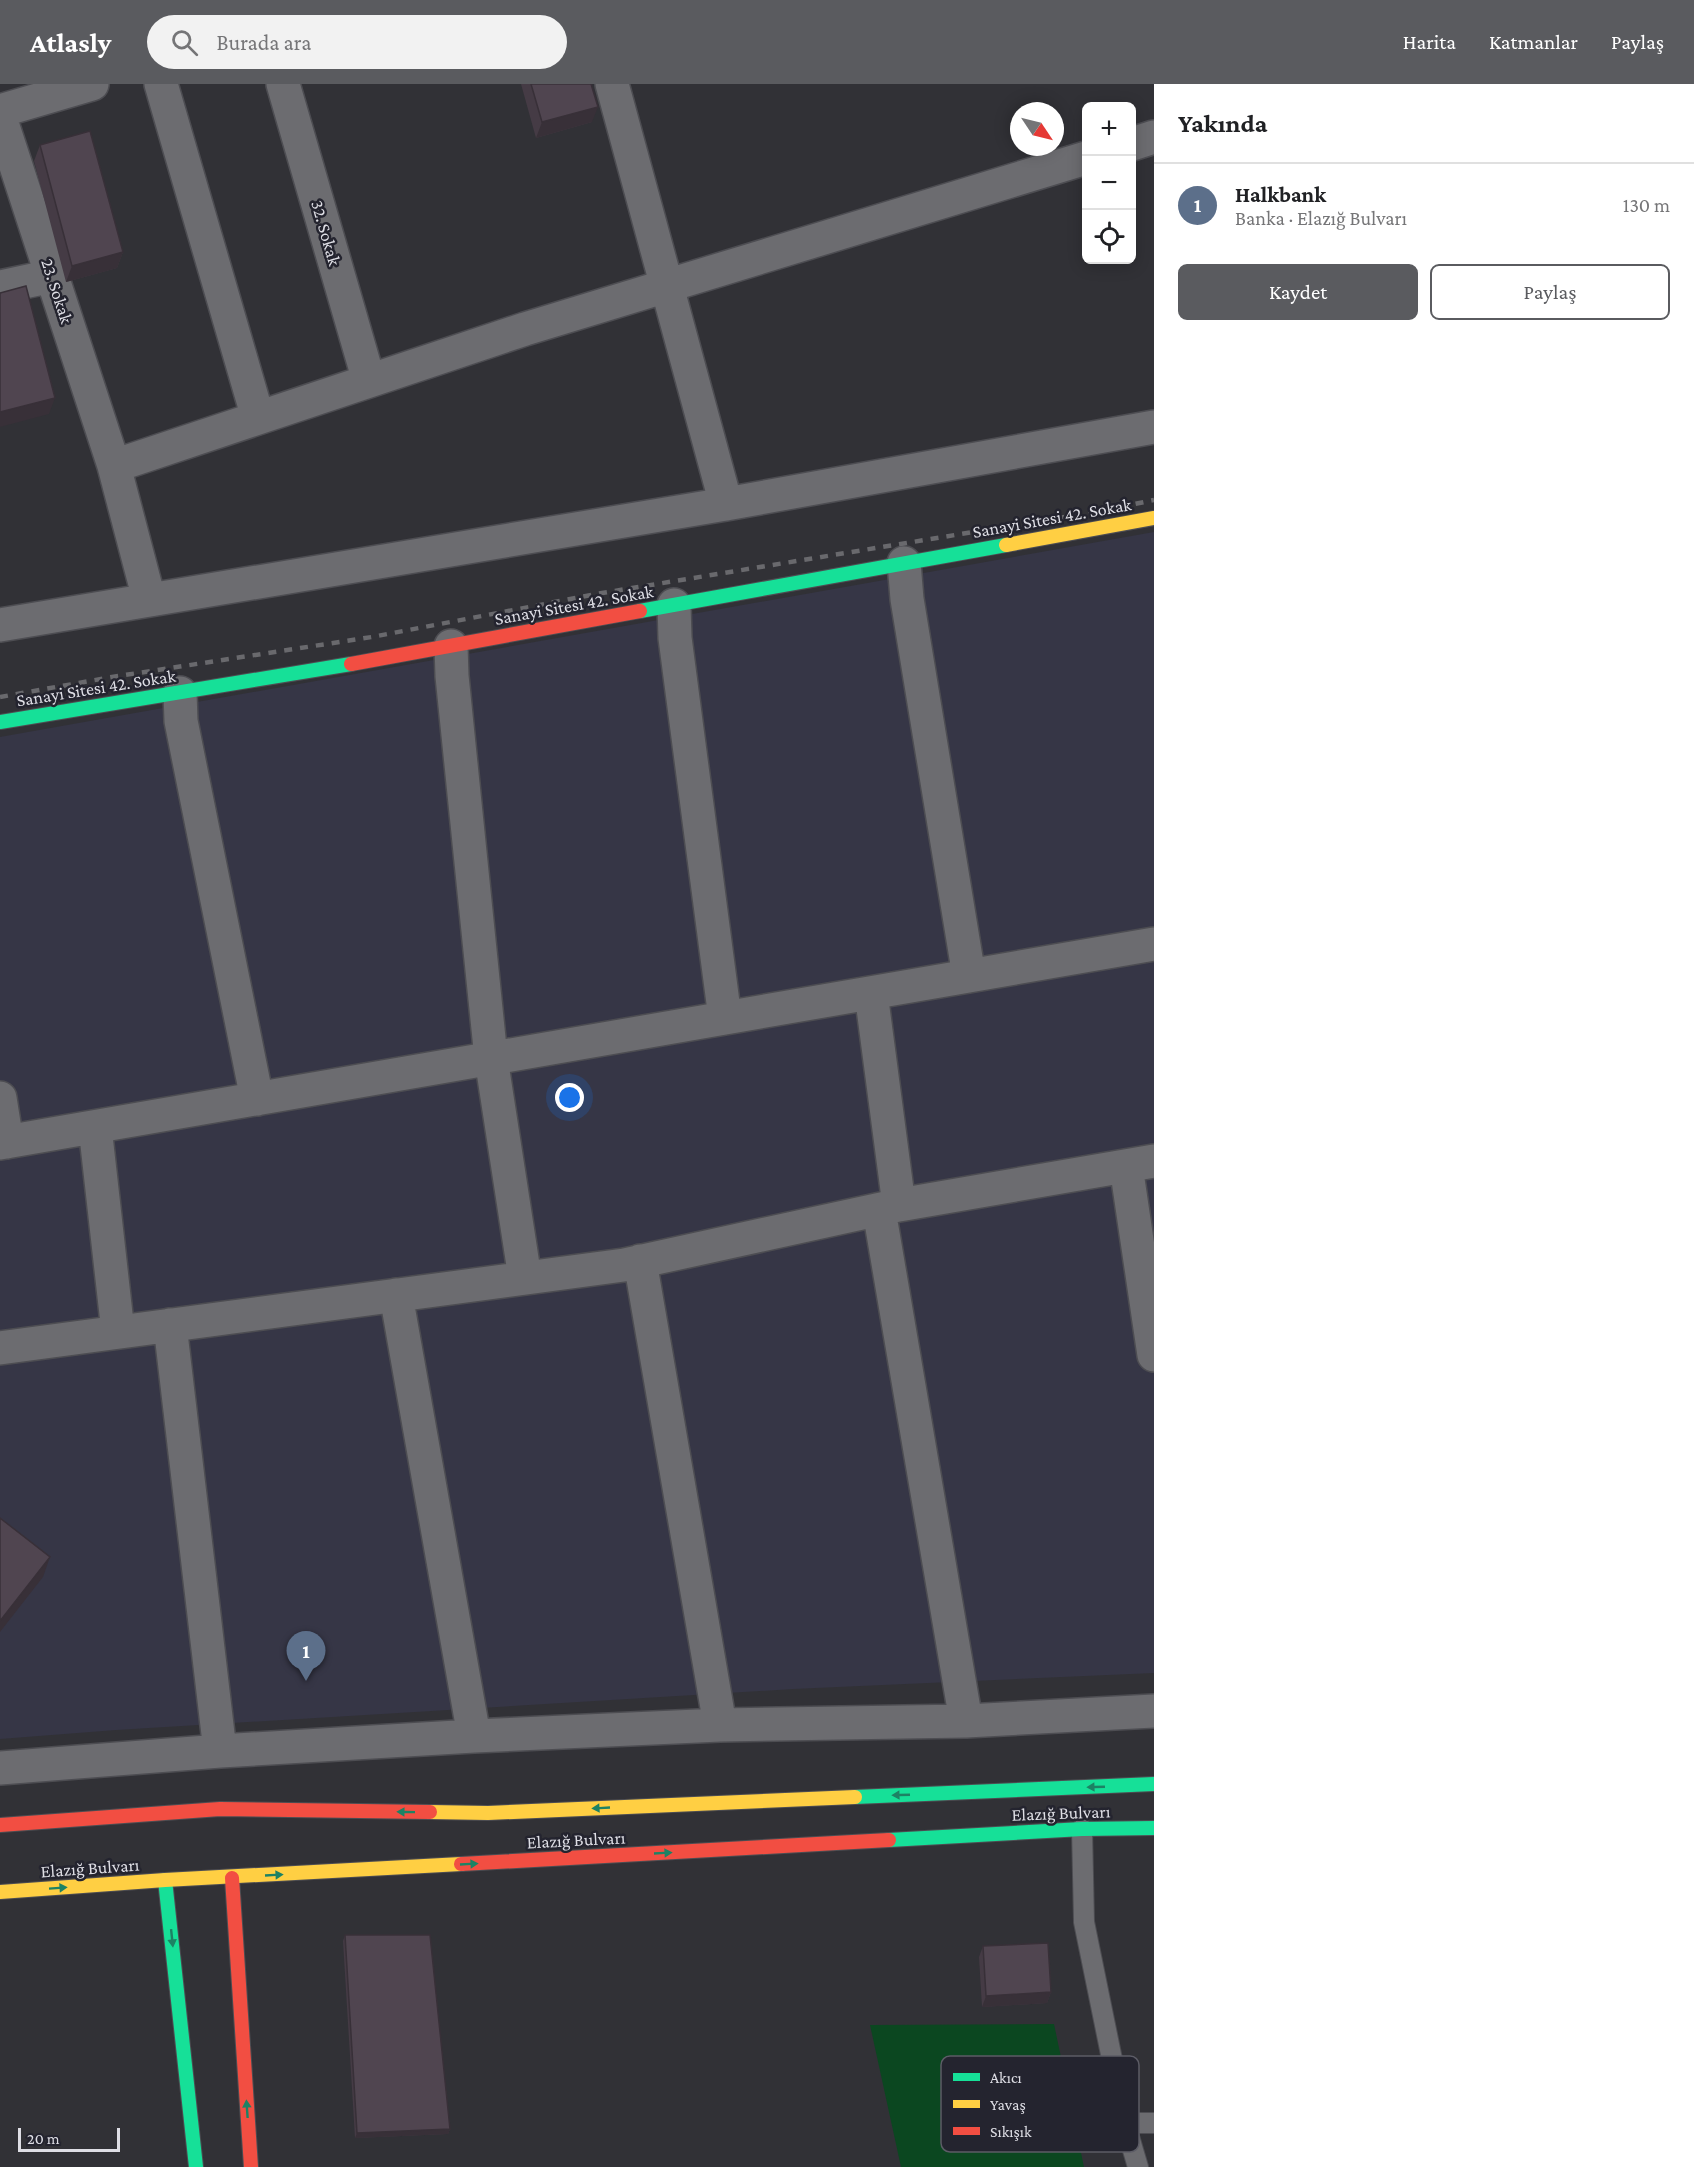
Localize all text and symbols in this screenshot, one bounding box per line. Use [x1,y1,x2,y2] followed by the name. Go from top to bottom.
[147,15,567,69] search box
[168,26,201,59] icon: search
[30,27,111,58] text: Atlasly
[216,30,311,55] text: Burada ara
[1403,30,1456,54] text: Harita
[1489,30,1578,54] text: Katmanlar
[1611,30,1664,54] text: Paylaş
[1010,102,1064,156] north arrow
[1082,102,1136,264] map controls
[1082,102,1136,156] button: +
[1178,109,1267,138] text: Yakında
[1082,156,1136,210] button: −
[1235,182,1326,207] text: Halkbank
[1194,194,1201,216] text: 1
[1623,194,1670,216] text: 130 m
[307,198,345,268] street label: 32. Sokak
[1235,207,1407,229] text: Banka · Elazığ Bulvarı
[1082,210,1136,264] button: locate
[37,256,77,326] street label: 23. Sokak
[1178,264,1418,320] button: Kaydet
[1430,264,1670,320] button: Paylaş
[971,494,1133,542] street label: Sanayi Sitesi 42. Sokak
[493,581,655,629] street label: Sanayi Sitesi 42. Sokak
[15,665,177,710] street label: Sanayi Sitesi 42. Sokak
[555,1083,584,1112] your location
[286,1632,326,1681] pin: 1
[1086,1782,1105,1791] one-way arrow
[891,1790,910,1799] one-way arrow
[1011,1801,1111,1825] street label: Elazığ Bulvarı
[591,1803,610,1812] one-way arrow
[397,1807,416,1817] one-way arrow
[526,1827,626,1853] street label: Elazığ Bulvarı
[654,1848,673,1857] one-way arrow
[40,1855,140,1881] street label: Elazığ Bulvarı
[459,1859,478,1869] one-way arrow
[264,1871,283,1880] one-way arrow
[49,1883,68,1893] one-way arrow
[167,1929,176,1948] one-way arrow
[941,2056,1139,2152] legend
[990,2069,1022,2086] text: Akıcı
[990,2096,1026,2114] text: Yavaş
[243,2099,252,2118] one-way arrow
[990,2123,1032,2141] text: Sıkışık
[18,2125,120,2152] scale bar
[27,2130,60,2147] text: 20 m

